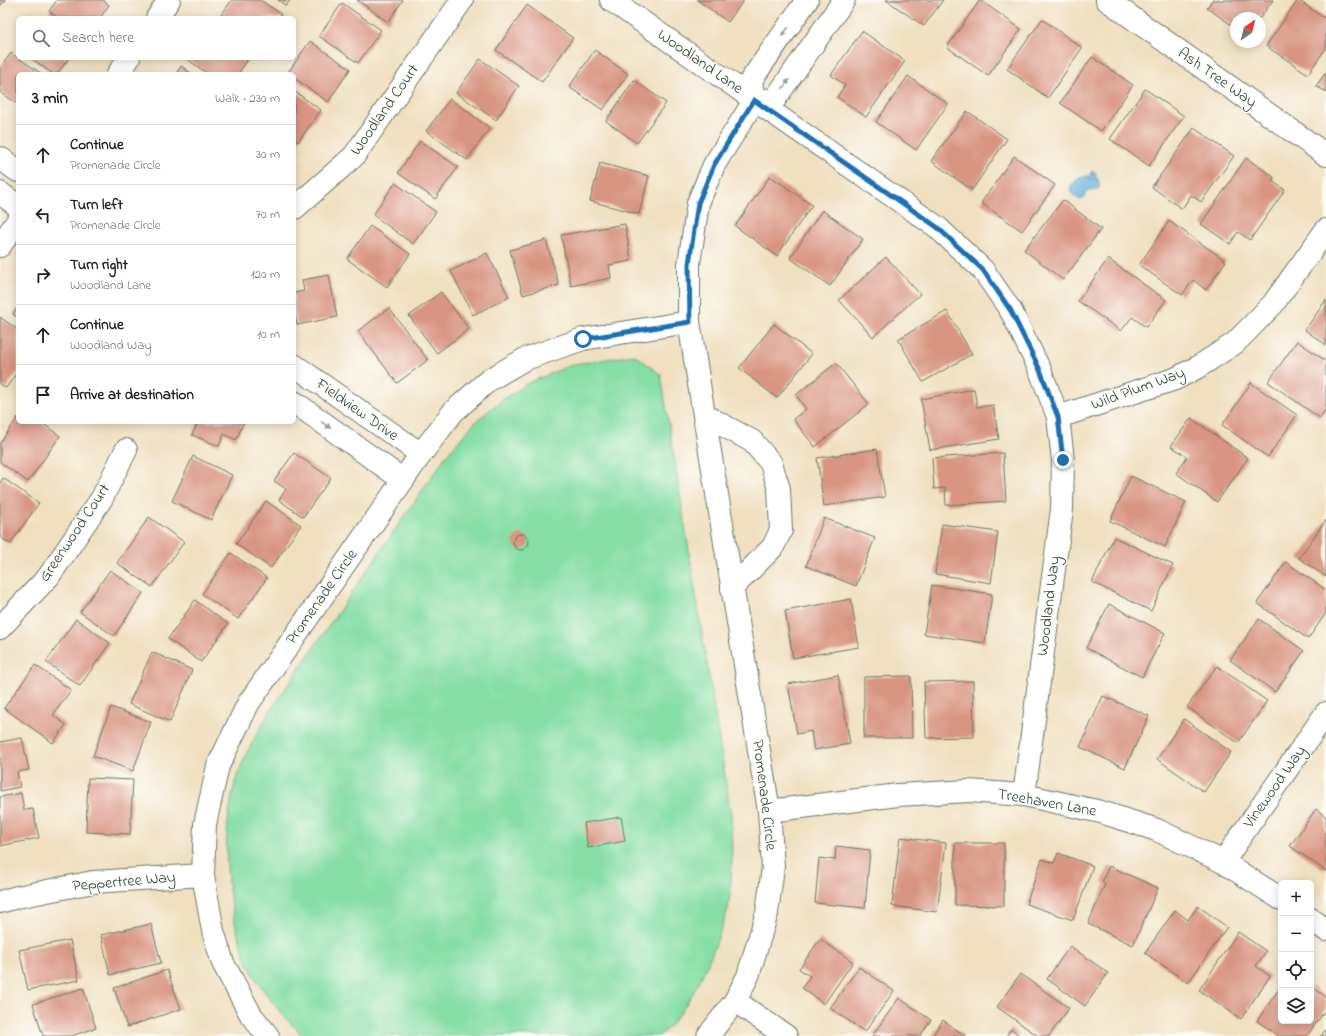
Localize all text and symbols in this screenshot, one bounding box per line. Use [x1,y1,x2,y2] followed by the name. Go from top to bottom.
[1230,12,1266,48] north arrow
[16,16,296,60] search box
[652,24,748,101] street label: Woodland Lane
[30,27,52,49] icon: search
[62,27,134,49] text: Search here
[781,27,789,37] one-way arrow
[1172,42,1262,114] street label: Ash Tree Way
[345,59,426,161] street label: Woodland Court
[782,79,790,89] one-way arrow
[32,86,68,111] text: 3 min
[215,89,280,108] text: Walk · 230 m
[70,134,124,156] text: Continue
[32,144,54,166] icon: ahead
[256,145,280,164] text: 30 m
[70,156,161,175] text: Promenade Circle
[70,194,123,216] text: Turn left
[32,204,54,226] icon: left
[256,205,280,224] text: 70 m
[70,216,161,235] text: Promenade Circle
[70,254,128,276] text: Turn right
[32,264,54,286] icon: right
[250,265,280,284] text: 120 m
[70,276,151,295] text: Woodland Lane
[70,314,124,336] text: Continue
[32,324,54,346] icon: ahead
[257,325,280,344] text: 10 m
[574,330,592,348] route start
[70,336,151,355] text: Woodland Way
[1088,361,1188,417] street label: Wild Plum Way
[310,372,404,448] street label: Fieldview Drive
[32,384,54,406] icon: arrive
[70,384,194,406] text: Arrive at destination
[320,421,331,429] one-way arrow
[1054,451,1072,469] route end
[33,479,117,587] street label: Greenwood Court
[280,544,364,650] street label: Promenade Circle
[1031,555,1067,657] street label: Woodland Way
[745,738,783,853] street label: Promenade Circle
[1237,741,1312,834] street label: Vinewood Way
[996,782,1099,824] street label: Treehaven Lane
[71,866,177,898] street label: Peppertree Way
[1278,880,1314,1024] map controls
[1278,880,1314,916] button: +
[1278,916,1314,952] button: −
[1278,952,1314,988] button: locate
[1278,988,1314,1024] button: layers

